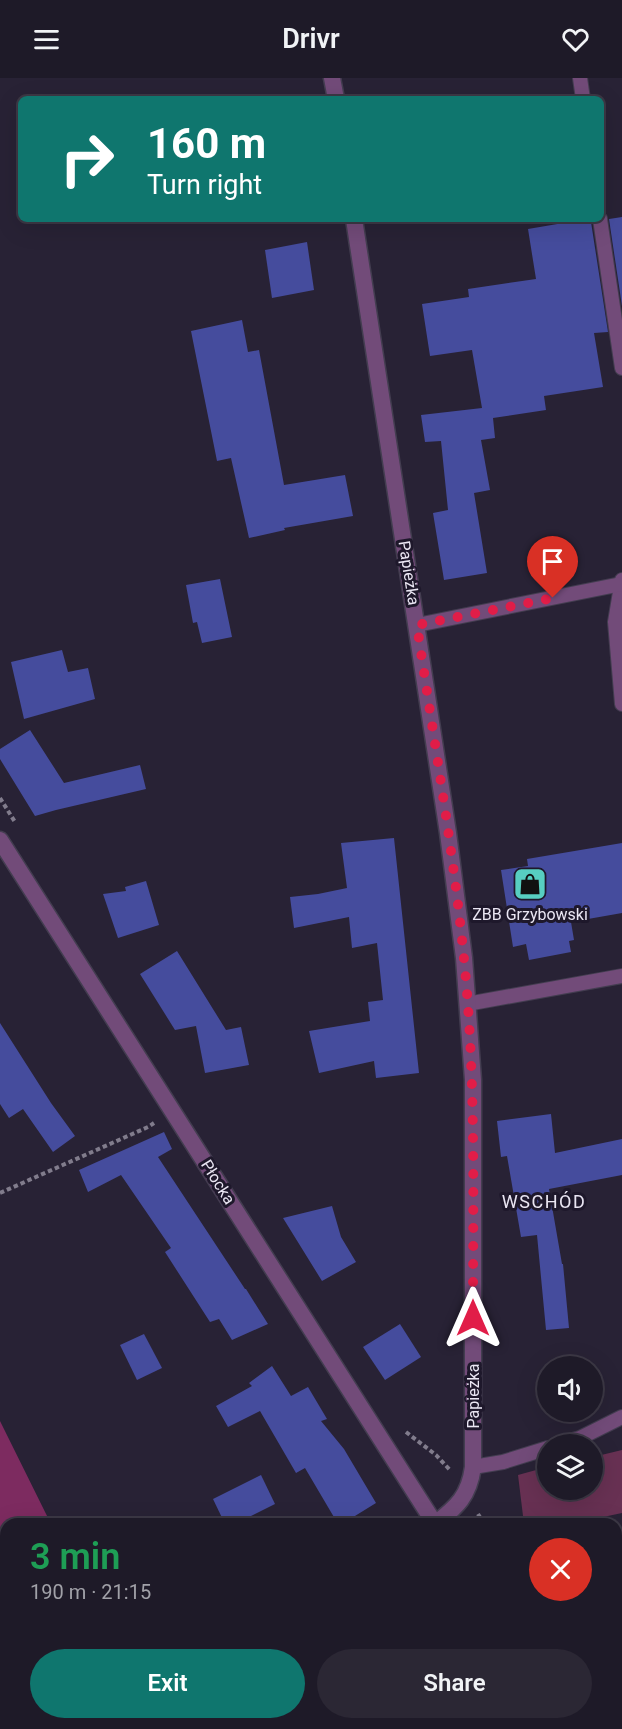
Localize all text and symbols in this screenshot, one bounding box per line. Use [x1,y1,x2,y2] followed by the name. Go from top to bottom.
[30,23,63,56] icon: menu
[282,23,340,55] text: Drivr
[559,23,592,56] icon: heart
[147,119,266,168] text: 160 m
[48,120,126,198] icon: right
[147,169,262,201] text: Turn right
[527,536,578,598] pin
[395,539,423,607] street label: Papieżka
[536,545,569,578] icon: arrive
[512,866,548,902] shop icon: ZBB Grzybowski
[472,905,588,924] place label: ZBB Grzybowski
[197,1156,239,1208] street label: Płocka
[502,1191,586,1212] district label: WSCHÓD
[441,1286,505,1350] position arrow
[537,1356,603,1500] map controls
[537,1356,603,1422] button: sound
[464,1364,483,1428] street label: Papieżka
[537,1434,603,1500] button: layers
[30,1536,120,1578] text: 3 min
[529,1538,592,1601] button: close
[30,1580,151,1604] text: 190 m · 21:15
[30,1649,305,1718] button: Exit
[317,1649,592,1718] button: Share

